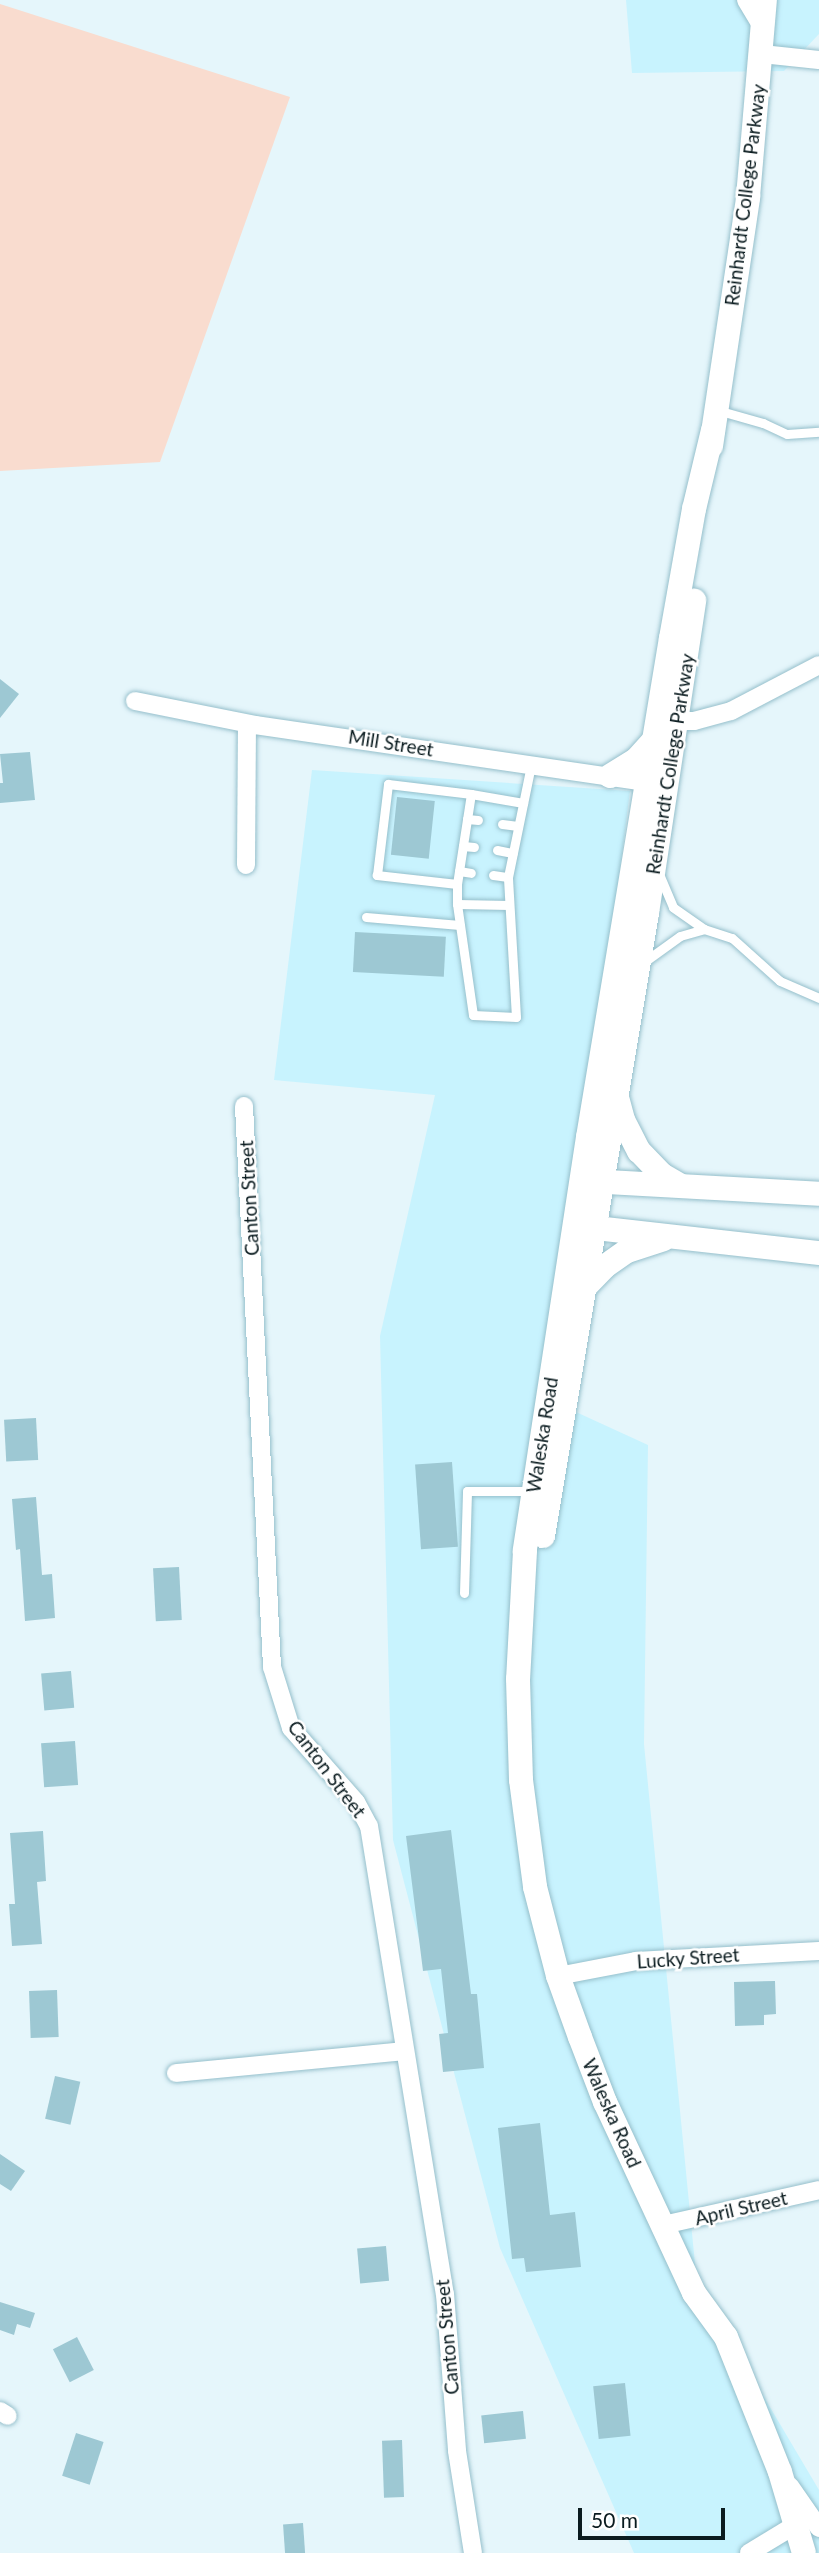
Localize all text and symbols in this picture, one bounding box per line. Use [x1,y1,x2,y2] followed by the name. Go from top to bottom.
[720,83,770,307] street label: Reinhardt College Parkway
[641,652,699,876] street label: Reinhardt College Parkway
[347,725,435,761] street label: Mill Street
[235,1140,263,1256] street label: Canton Street
[522,1375,562,1495] street label: Waleska Road
[283,1716,371,1822] street label: Canton Street
[636,1943,740,1973] street label: Lucky Street
[578,2055,646,2171] street label: Waleska Road
[692,2186,790,2230] street label: April Street
[431,2278,463,2396] street label: Canton Street
[581,2494,728,2538] scale bar
[591,2507,638,2532] text: 50 m

